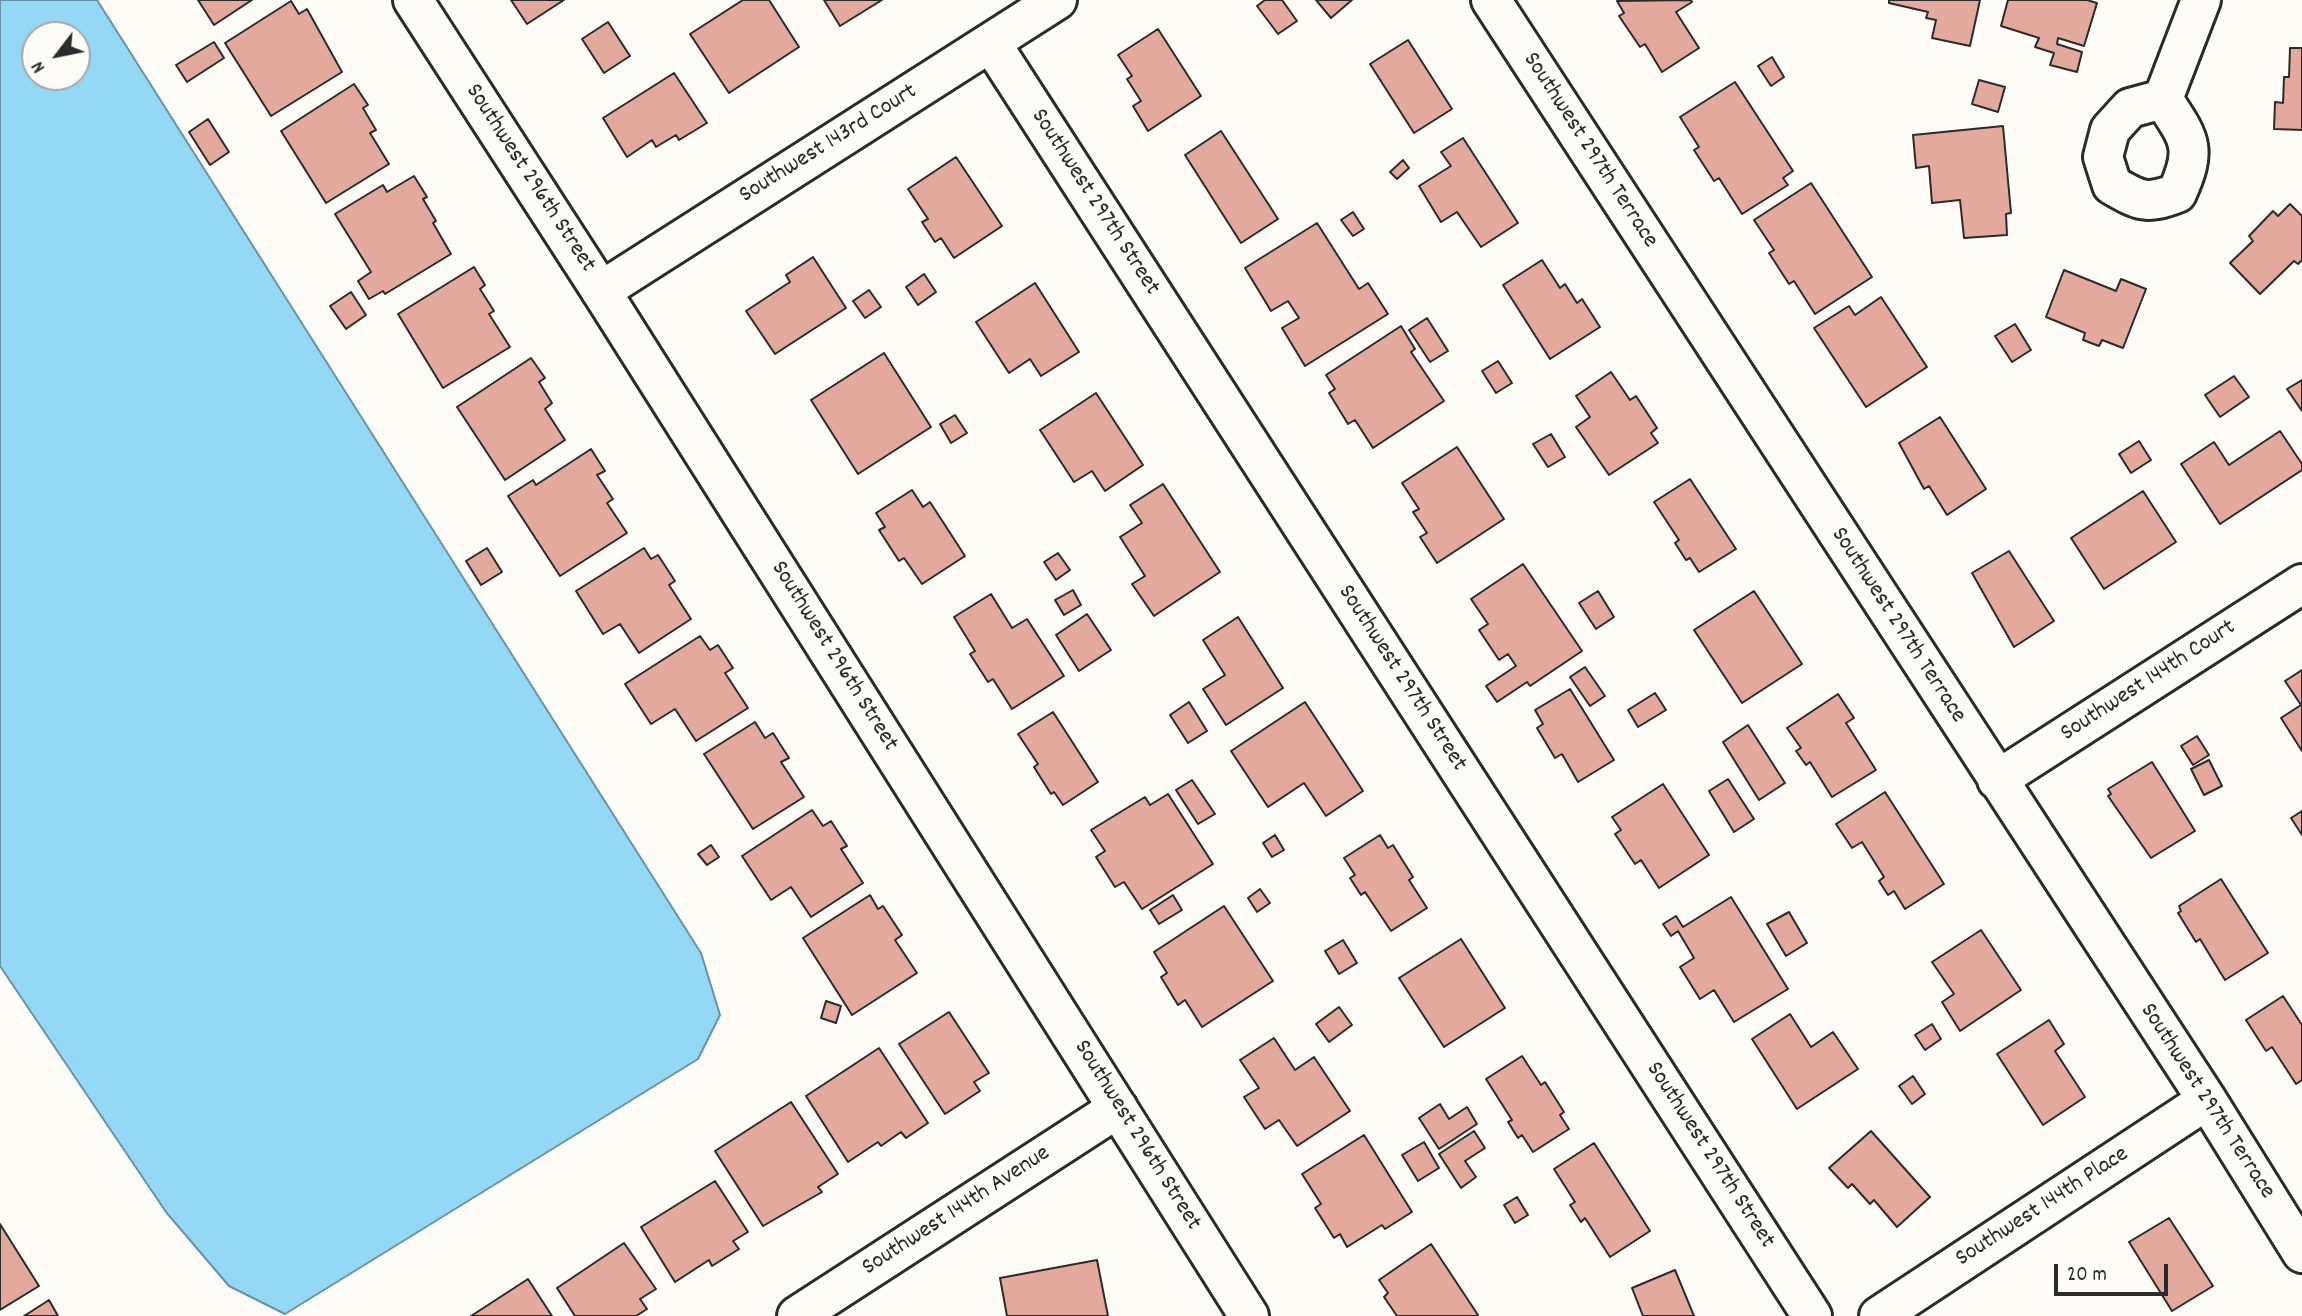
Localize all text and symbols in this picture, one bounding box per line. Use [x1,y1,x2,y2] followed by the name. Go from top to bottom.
[21,21,91,91] north arrow
[1515,48,1663,254] street label: Southwest 297th Terrace
[26,55,53,77] text: N
[457,79,601,279] street label: Southwest 296th Street
[735,79,923,211] street label: Southwest 143rd Court
[1023,104,1165,302] street label: Southwest 297th Street
[1823,523,1971,729] street label: Southwest 297th Terrace
[763,557,903,757] street label: Southwest 296th Street
[1330,580,1472,778] street label: Southwest 297th Street
[2056,615,2242,749] street label: Southwest 144th Court
[2132,999,2280,1205] street label: Southwest 297th Terrace
[1066,1036,1206,1236] street label: Southwest 296th Street
[1638,1057,1780,1255] street label: Southwest 297th Street
[858,1141,1056,1283] street label: Southwest 144th Avenue
[1951,1141,2135,1275] street label: Southwest 144th Place
[2057,1250,2171,1294] scale bar
[2067,1261,2107,1291] text: 20 m

